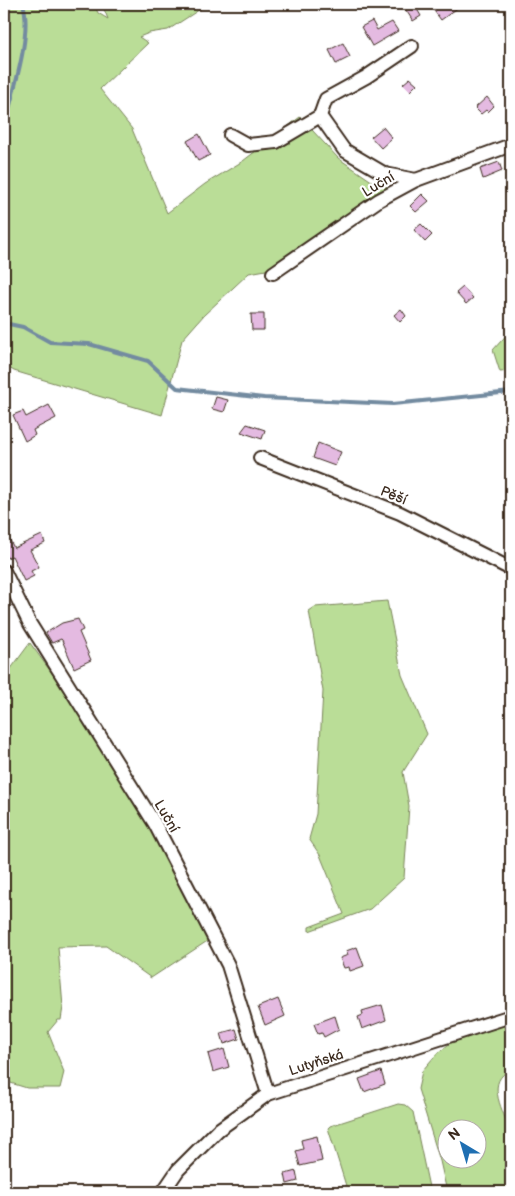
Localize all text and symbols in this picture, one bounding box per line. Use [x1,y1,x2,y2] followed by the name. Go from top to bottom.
[359,168,398,201] street label: Luční
[378,483,410,509] street label: Pěší
[151,797,183,836] street label: Luční
[287,1046,346,1079] street label: Lutyňská
[438,1118,488,1168] north arrow
[445,1124,464,1144] text: N

